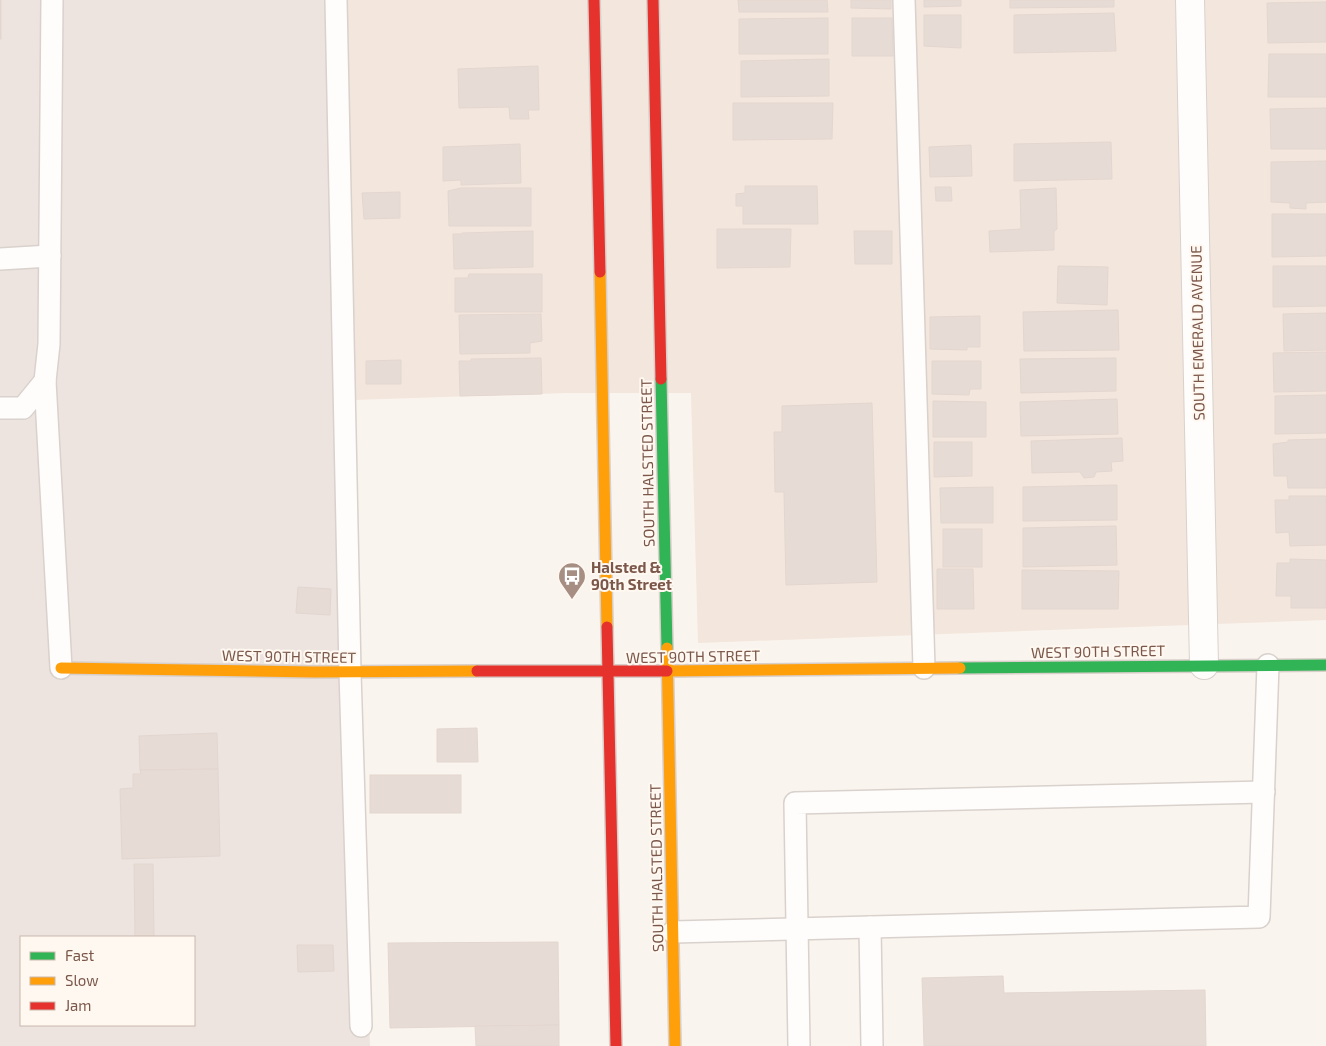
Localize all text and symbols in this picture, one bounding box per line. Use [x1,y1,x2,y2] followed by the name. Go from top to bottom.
[1186,245,1208,421] street label: SOUTH EMERALD AVENUE
[637,378,657,547] street label: SOUTH HALSTED STREET
[591,558,672,593] place label: Halsted & 90th Street
[557,561,587,600] bus stop icon: Halsted & 90th Street
[1031,641,1166,661] street label: WEST 90TH STREET
[222,646,357,666] street label: WEST 90TH STREET
[626,646,761,666] street label: WEST 90TH STREET
[646,783,666,952] street label: SOUTH HALSTED STREET
[20,936,195,1026] legend
[65,946,95,964] text: Fast
[65,971,99,989] text: Slow
[65,996,91,1014] text: Jam

